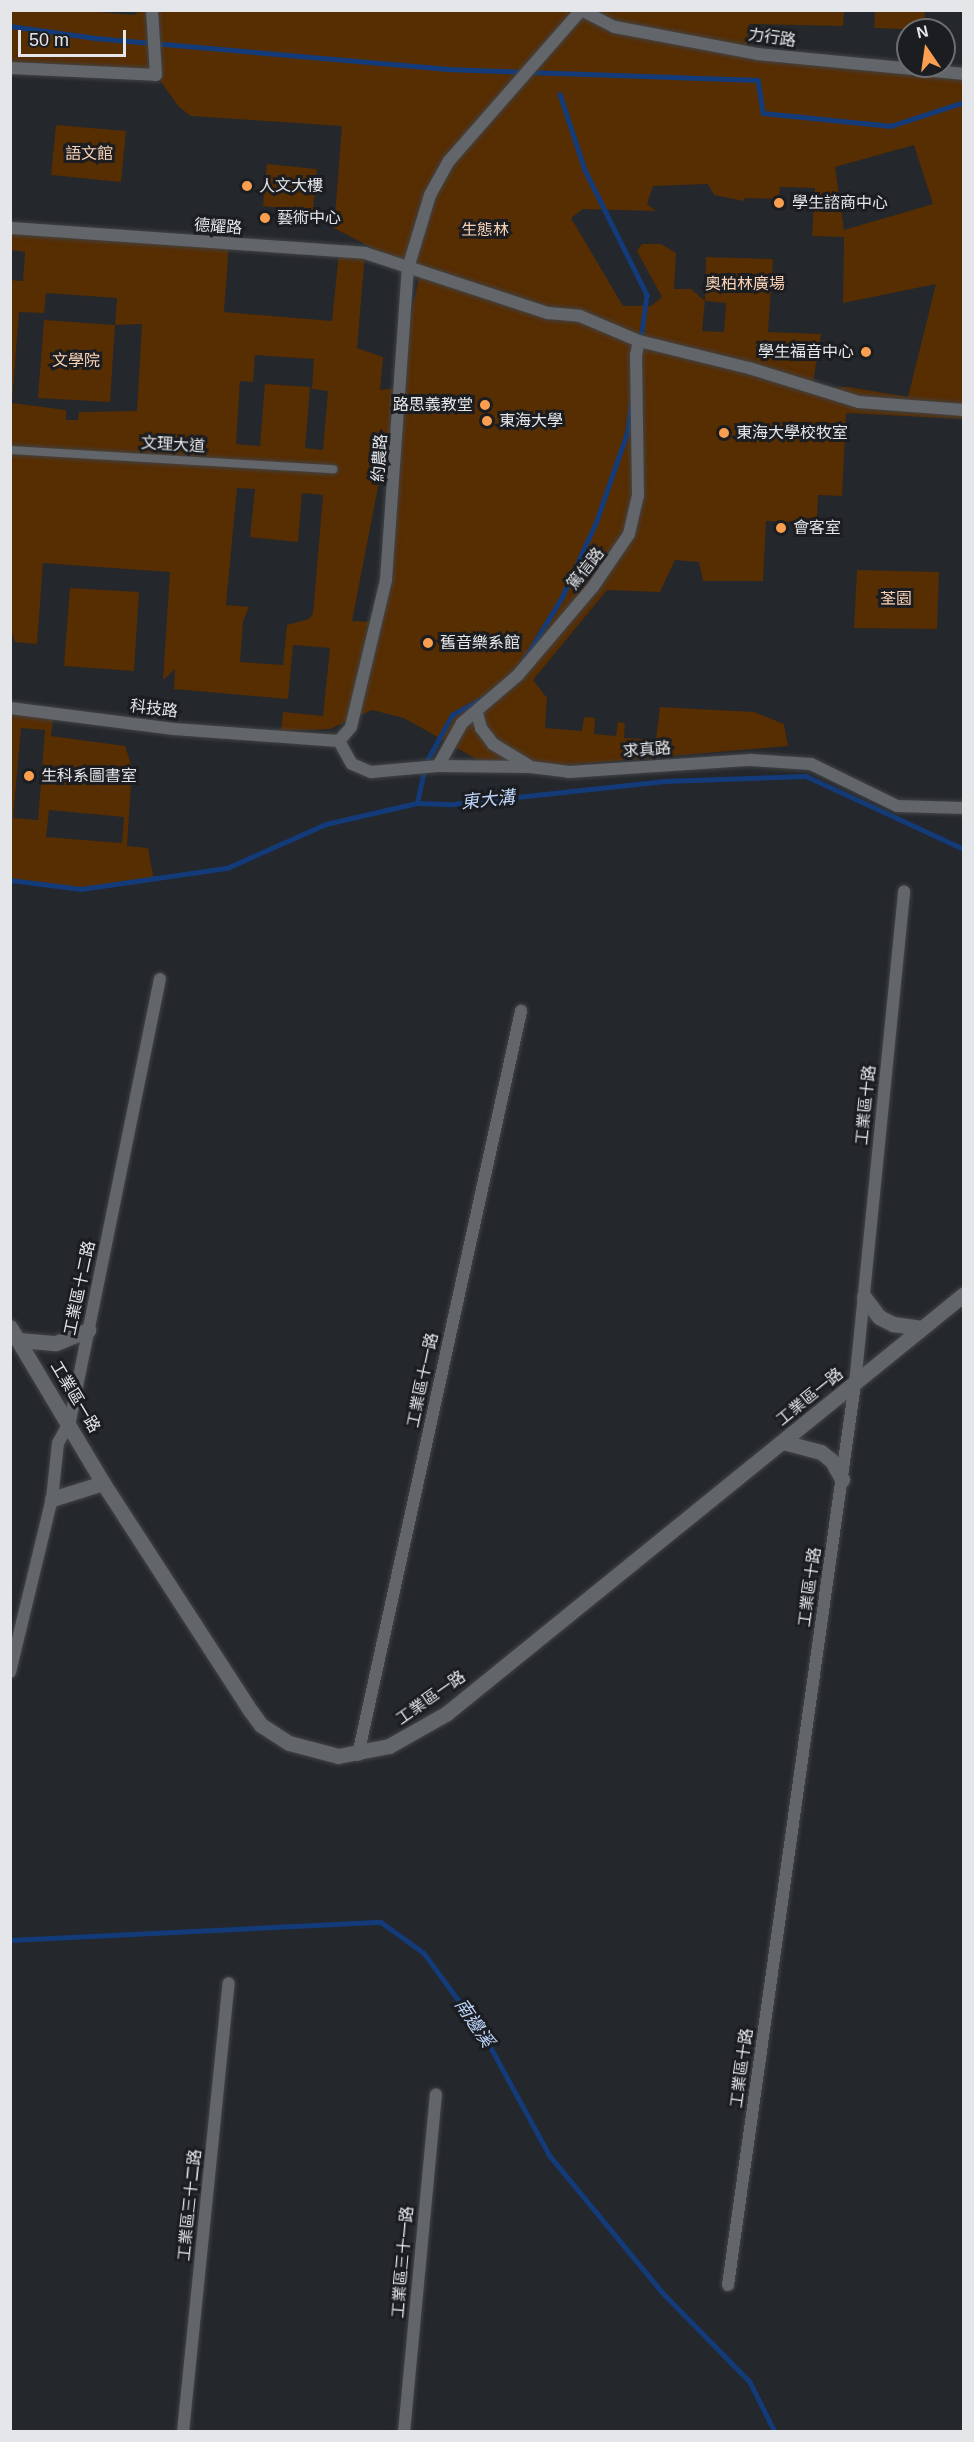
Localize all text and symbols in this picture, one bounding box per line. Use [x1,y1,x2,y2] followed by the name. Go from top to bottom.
[21,18,129,56] scale bar
[896,18,956,78] north arrow
[915,22,930,42] text: N
[747,25,797,51] street label: 力行路
[29,30,69,50] text: 50 m
[65,144,113,164] park label: 語文館
[259,176,323,196] place label: 人文大樓
[240,179,254,193] marker: 人文大樓
[792,193,888,213] place label: 學生諮商中心
[770,194,788,212] marker: 學生諮商中心
[277,208,341,228] place label: 藝術中心
[258,211,272,225] marker: 藝術中心
[193,216,243,238] street label: 德耀路
[461,220,509,240] park label: 生態林
[705,274,785,294] park label: 奧柏林廣場
[758,342,854,362] place label: 學生福音中心
[859,345,873,359] marker: 學生福音中心
[52,351,100,371] park label: 文學院
[393,395,473,415] place label: 路思義教堂
[478,398,492,412] marker: 路思義教堂
[499,411,563,431] place label: 東海大學
[480,414,494,428] marker: 東海大學
[736,423,848,443] place label: 東海大學校牧室
[717,426,731,440] marker: 東海大學校牧室
[369,433,391,483] street label: 約農路
[141,434,205,456] street label: 文理大道
[793,518,841,538] place label: 會客室
[774,521,788,535] marker: 會客室
[564,544,608,594] street label: 篤信路
[880,589,912,609] park label: 荃園
[440,633,520,653] place label: 舊音樂系館
[421,636,435,650] marker: 舊音樂系館
[129,697,179,721] street label: 科技路
[622,739,672,761] street label: 求真路
[41,766,137,786] place label: 生科系圖書室
[22,769,36,783] marker: 生科系圖書室
[460,786,516,814] water label: 東大溝
[852,1064,880,1146] street label: 工業區十路
[61,1239,99,1337] street label: 工業區十二路
[404,1331,442,1429] street label: 工業區十一路
[46,1358,104,1436] street label: 工業區一路
[773,1364,847,1430] street label: 工業區一路
[795,1546,825,1628] street label: 工業區十路
[393,1667,469,1729] street label: 工業區一路
[450,1995,498,2051] water label: 南邊溪
[727,2027,757,2109] street label: 工業區十路
[175,2148,205,2262] street label: 工業區三十二路
[389,2205,417,2319] street label: 工業區三十一路

